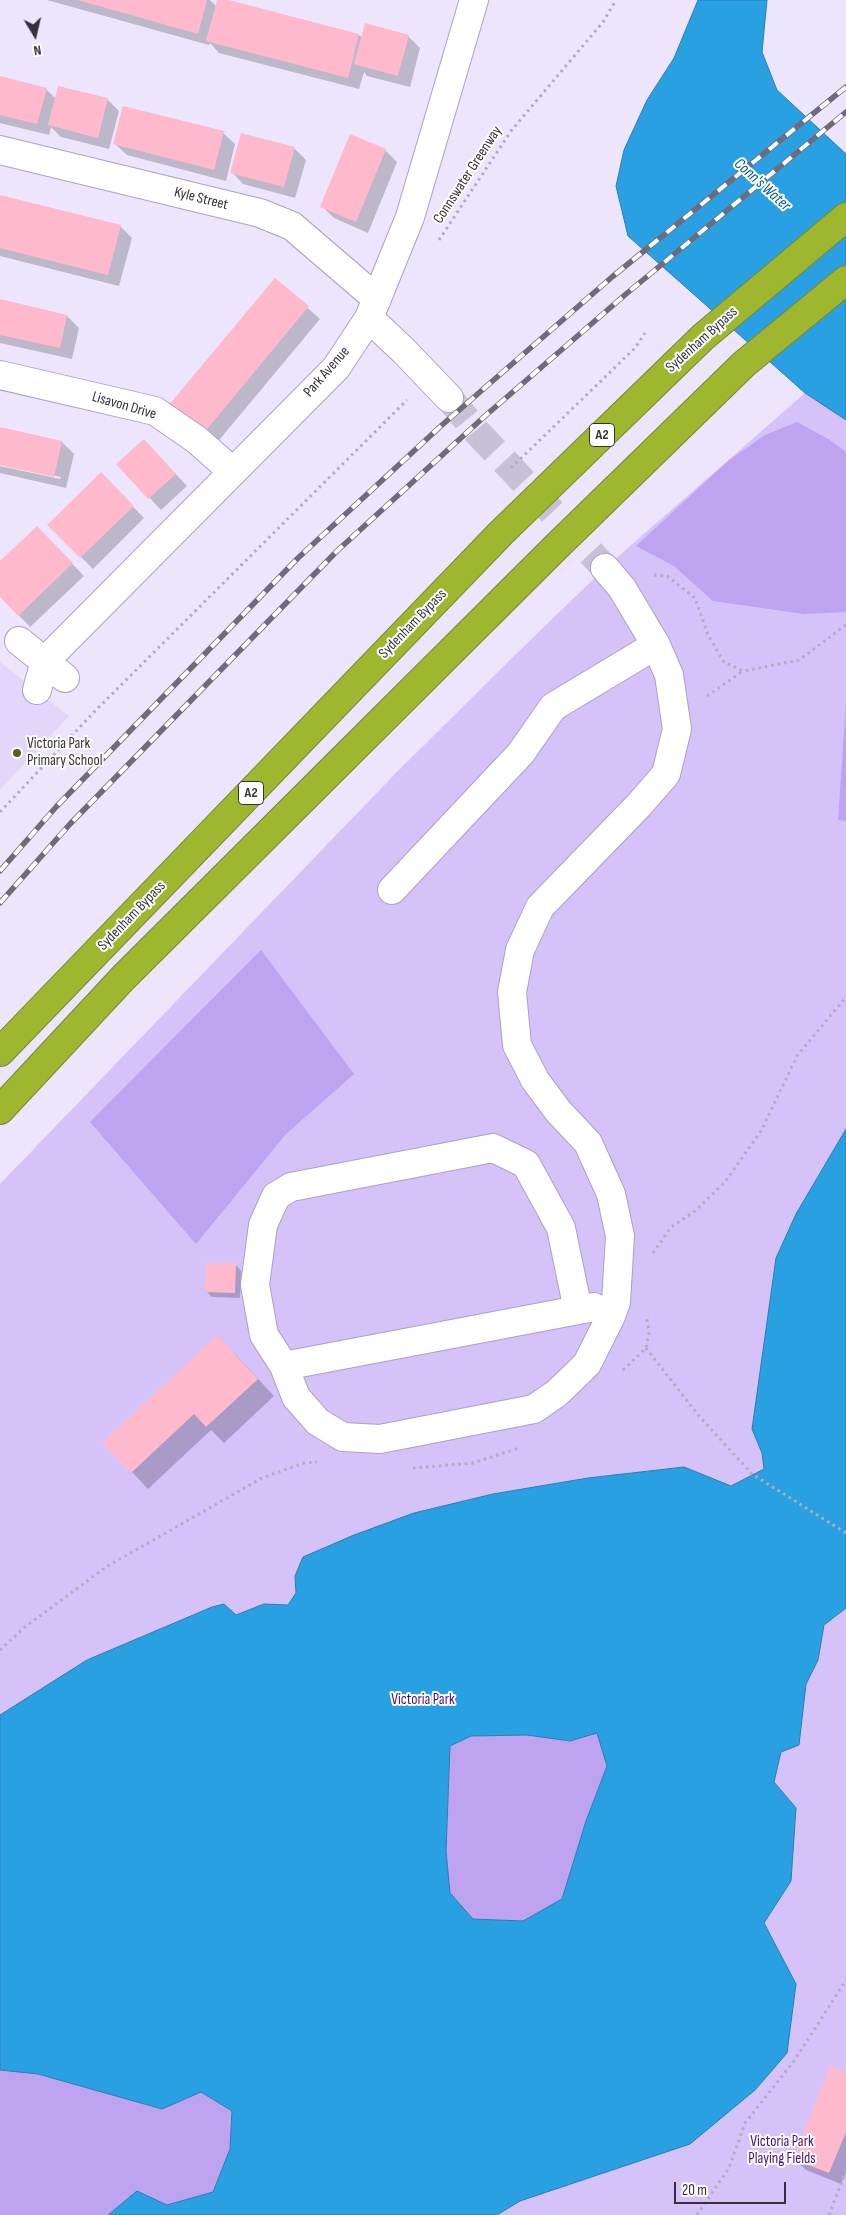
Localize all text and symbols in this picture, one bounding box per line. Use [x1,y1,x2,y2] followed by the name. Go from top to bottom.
[10,10,60,60] north arrow
[32,41,42,59] text: N
[430,123,506,227] street label: Connswater Greenway
[730,155,794,215] water label: Conn's Water
[172,184,230,214] street label: Kyle Street
[663,303,741,377] street label: Sydenham Bypass
[300,343,354,401] street label: Park Avenue
[90,388,158,424] street label: Lisavon Drive
[590,424,614,446] road number: A2
[375,585,451,663] street label: Sydenham Bypass
[27,735,103,770] place label: Victoria Park Primary School
[11,747,23,759] marker: Victoria Park Primary School
[238,781,264,804] road number: A2
[94,877,170,955] street label: Sydenham Bypass
[391,1691,455,1709] park label: Victoria Park
[748,2133,816,2168] park label: Victoria Park Playing Fields
[676,2172,788,2204] scale bar
[682,2181,707,2200] text: 20 m

